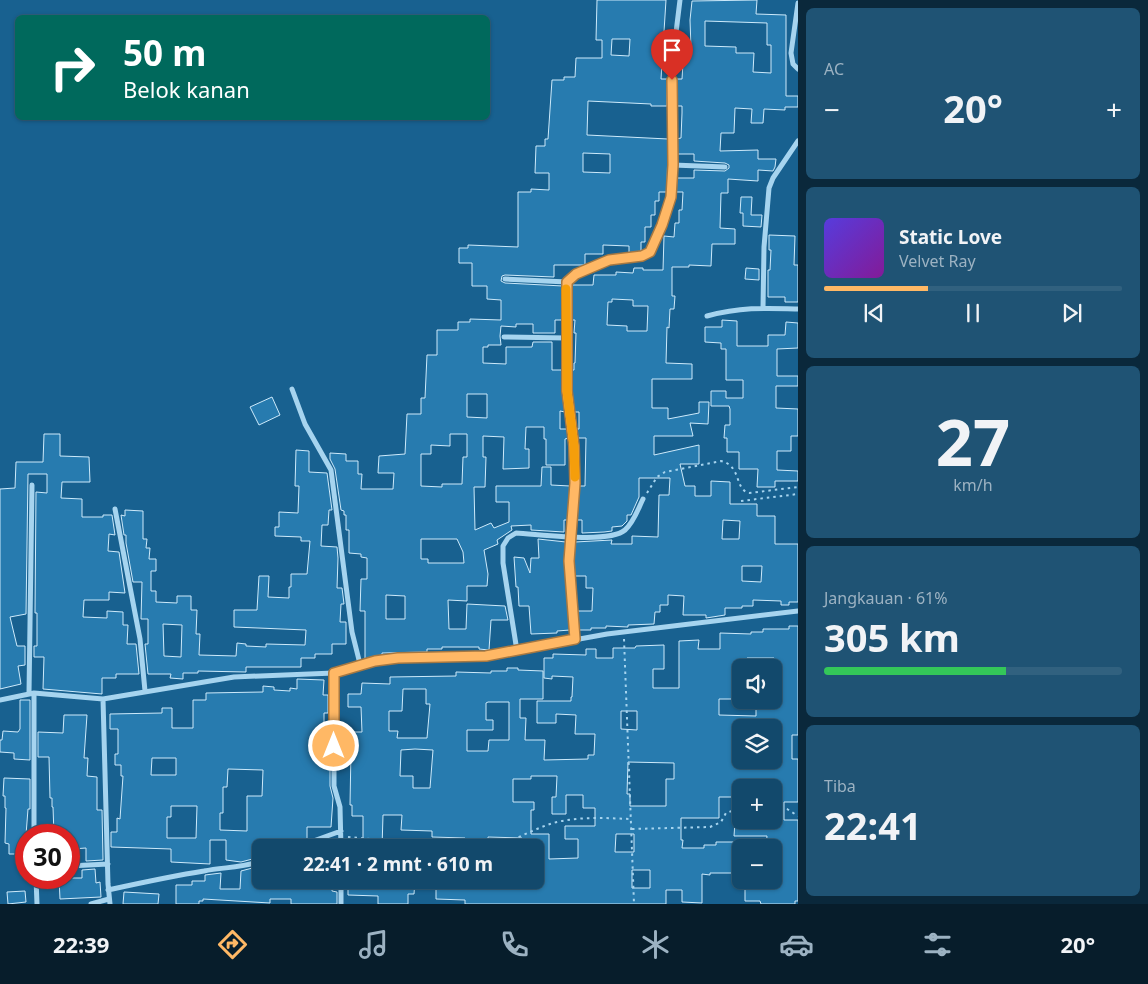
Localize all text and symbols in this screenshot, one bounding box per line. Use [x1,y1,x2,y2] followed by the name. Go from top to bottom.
[123,29,206,76] text: 50 m
[651,29,693,80] pin
[40,35,105,100] icon: right
[658,36,686,64] icon: arrive
[824,58,844,80] text: AC
[123,74,250,104] text: Belok kanan
[943,82,1003,134] text: 20°
[824,90,840,128] text: −
[1106,90,1122,128] text: +
[899,224,1002,250] text: Static Love
[899,250,976,272] text: Velvet Ray
[860,299,888,327] icon: previous
[959,299,987,327] icon: pause
[1058,299,1086,327] icon: next
[936,397,1010,485] text: 27
[953,474,993,496] text: km/h
[824,587,948,609] text: Jangkauan · 61%
[824,611,960,663] text: 305 km
[732,659,782,889] map controls
[732,659,782,709] button: sound
[307,719,359,771] position arrow
[732,719,782,769] button: layers
[824,775,856,797] text: Tiba
[732,779,782,829] button: +
[824,799,922,851] text: 22:41
[15,824,80,889] speed limit sign: 30
[732,839,782,889] button: −
[303,851,493,877] text: 22:41 · 2 mnt · 610 m
[215,927,250,962] icon: directions
[356,927,391,962] icon: music
[497,927,532,962] icon: phone
[638,927,673,962] icon: climate
[779,927,814,962] icon: car
[920,927,955,962] icon: filters
[53,929,109,959] text: 22:39
[1060,929,1095,959] text: 20°

